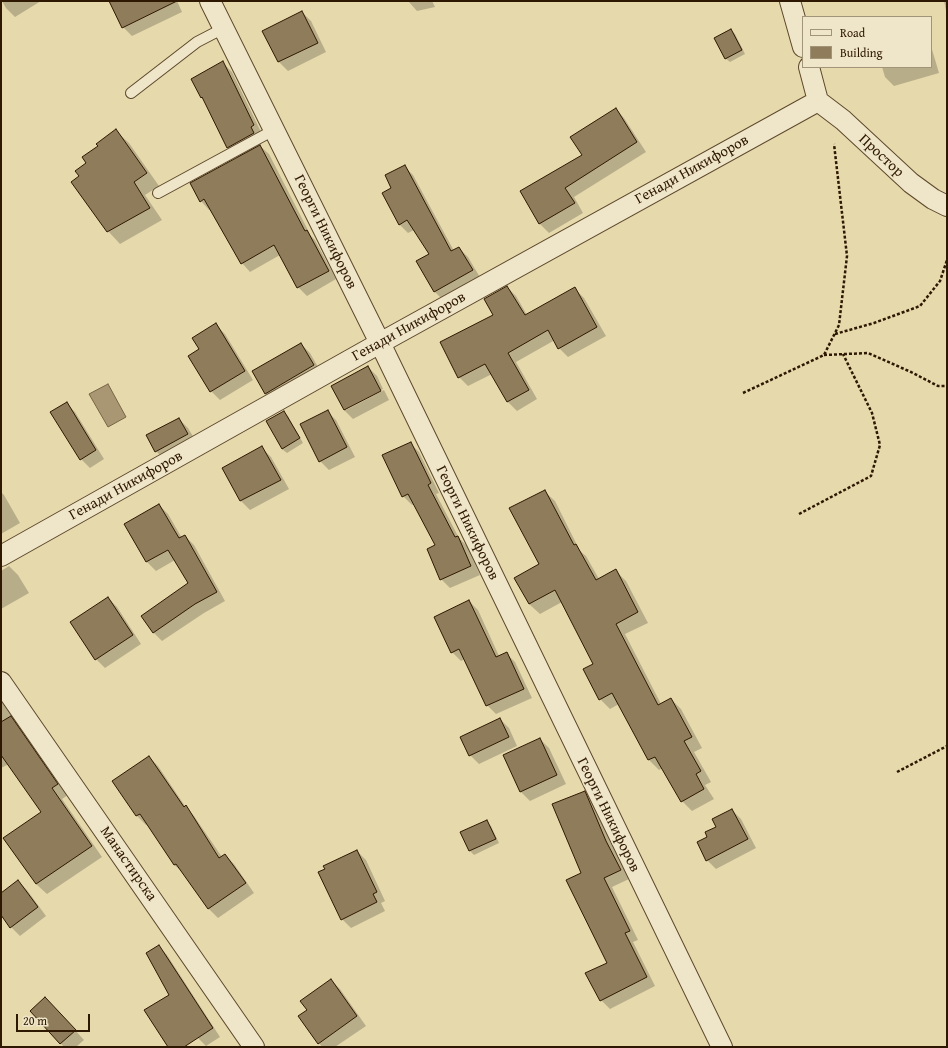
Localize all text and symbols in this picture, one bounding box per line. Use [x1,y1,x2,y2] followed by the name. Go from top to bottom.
[802,16,932,68] legend
[840,24,865,41] text: Road
[840,44,883,61] text: Building
[632,131,752,209] street label: Генади Никифоров
[855,131,907,181] street label: Простор
[290,172,360,292] street label: Георги Никифоров
[349,288,469,366] street label: Генади Никифоров
[66,447,186,525] street label: Генади Никифоров
[432,463,502,583] street label: Георги Никифоров
[573,755,643,875] street label: Георги Никифоров
[96,823,160,905] street label: Манастирска
[18,1006,92,1032] scale bar
[23,1012,47,1029] text: 20 m

